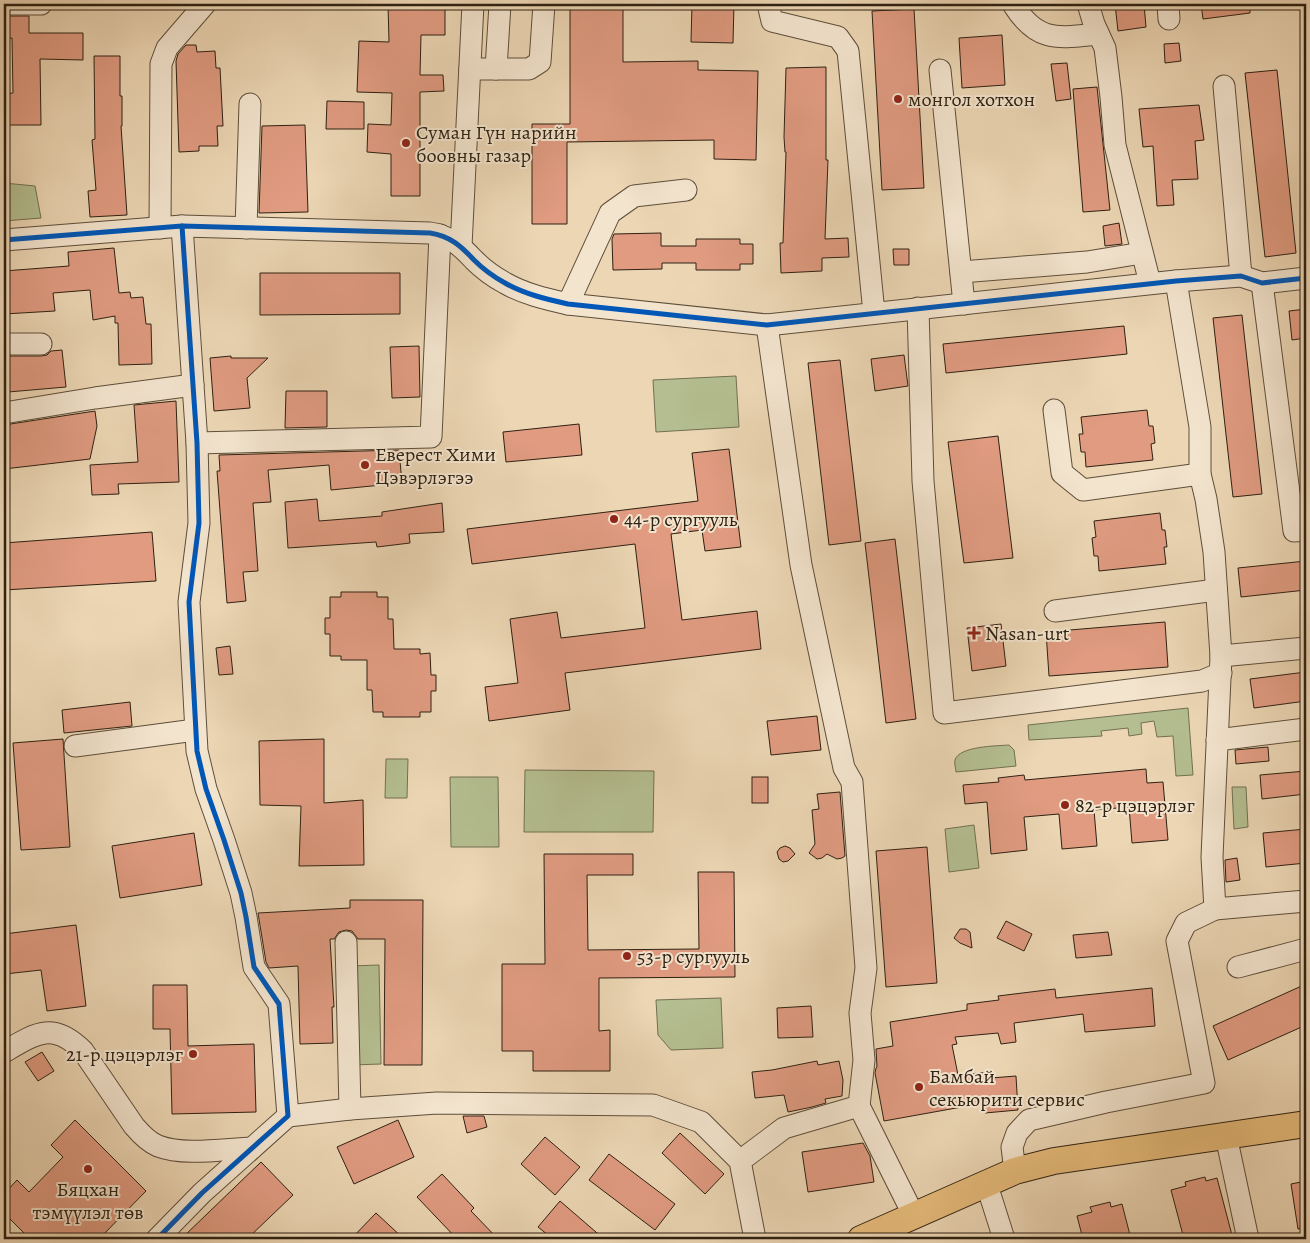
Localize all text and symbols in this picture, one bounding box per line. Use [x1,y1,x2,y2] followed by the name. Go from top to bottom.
[908,86,1035,113] place label: монгол хотхон
[892,93,904,105] marker: монгол хотхон
[416,119,577,169] place label: Суман Гүн нарийн боовны газар
[400,137,412,149] marker: Суман Гүн нарийн боовны газар
[375,441,496,491] place label: Еверест Хими Цэвэрлэгээ
[359,459,371,471] marker: Еверест Хими Цэвэрлэгээ
[624,506,738,533] place label: 44-р сургууль
[608,513,620,525] marker: 44-р сургууль
[985,620,1070,647] place label: Nasan-urt
[967,626,981,640] marker: Nasan-urt
[1075,792,1195,819] place label: 82-р цэцэрлэг
[1059,799,1071,811] marker: 82-р цэцэрлэг
[637,943,750,970] place label: 53-р сургууль
[621,950,633,962] marker: 53-р сургууль
[66,1041,184,1068] place label: 21-р цэцэрлэг
[187,1048,199,1060] marker: 21-р цэцэрлэг
[929,1063,1085,1113] place label: Бамбай секьюрити сервис
[913,1081,925,1093] marker: Бамбай секьюрити сервис
[82,1163,94,1175] marker: Бяцхан тэмүүлэл төв
[32,1176,144,1226] place label: Бяцхан тэмүүлэл төв

